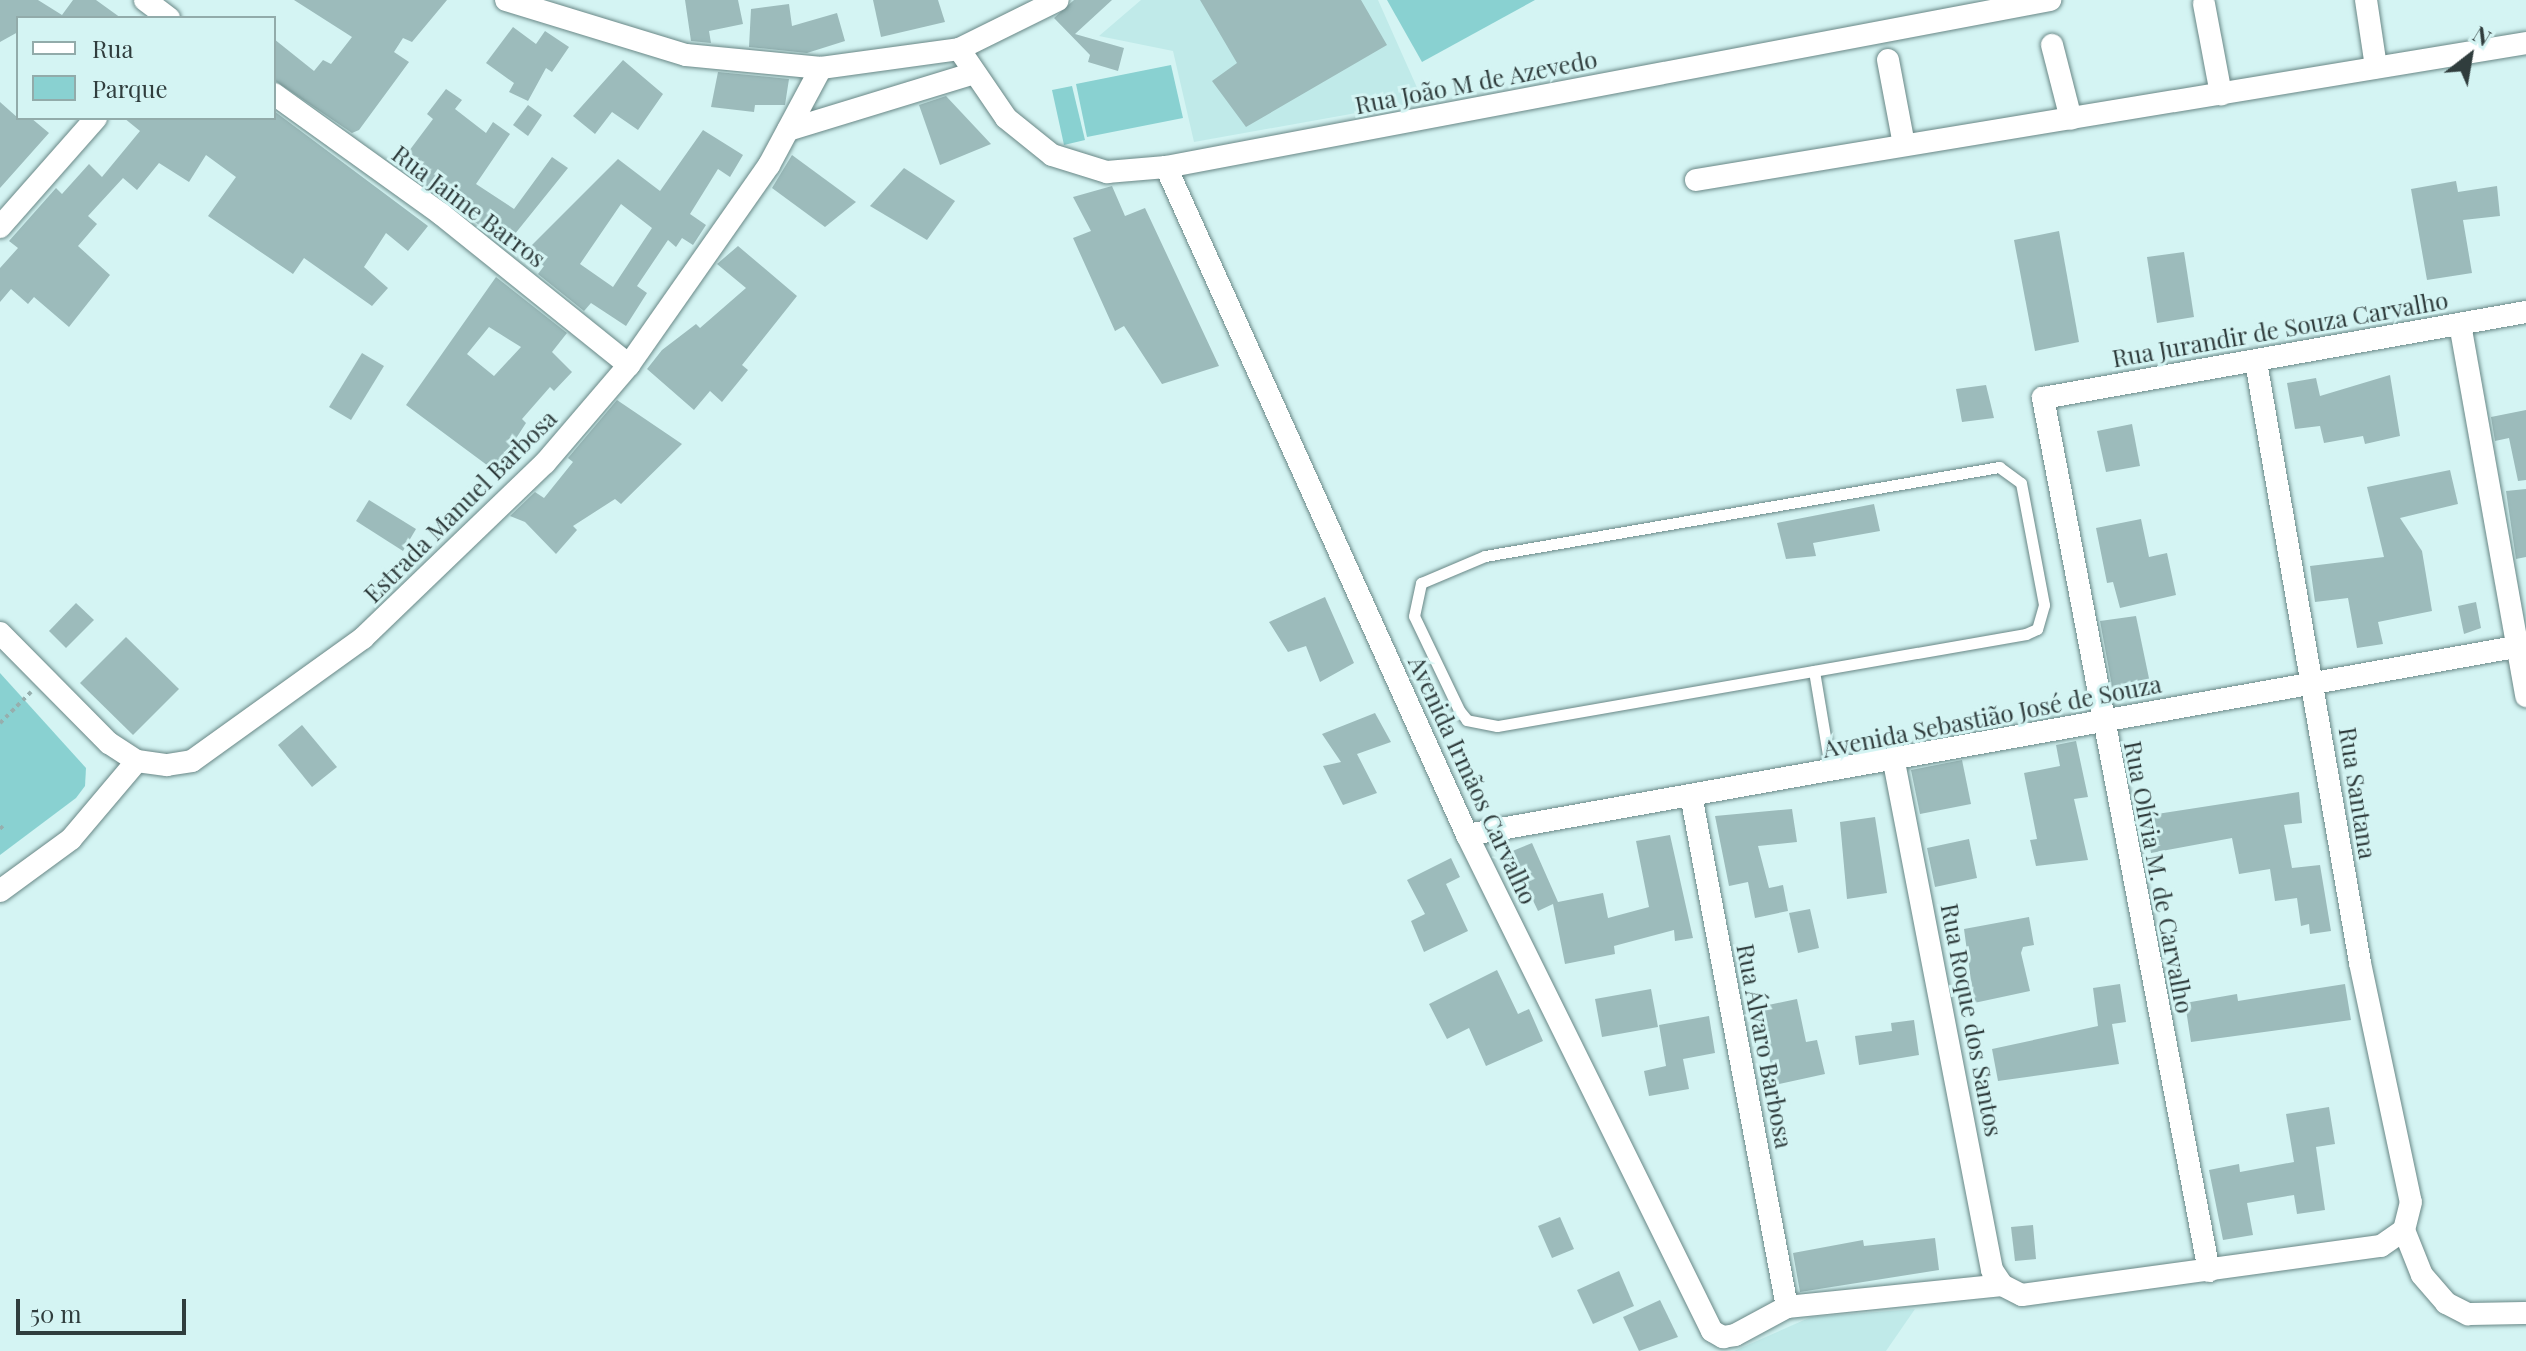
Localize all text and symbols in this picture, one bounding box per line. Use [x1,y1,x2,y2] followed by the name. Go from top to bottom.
[16,16,276,120] legend
[2430,16,2510,96] north arrow
[2468,18,2497,52] text: N
[92,32,133,64] text: Rua
[1352,44,1600,120] street label: Rua João M de Azevedo
[92,72,168,104] text: Parque
[387,139,551,273] street label: Rua Jaime Barros
[2109,285,2451,373] street label: Rua Jurandir de Souza Carvalho
[358,404,562,608] street label: Estrada Manuel Barbosa
[1403,651,1543,909] street label: Avenida Irmãos Carvalho
[1820,669,2164,763] street label: Avenida Sebastião José de Souza
[2333,725,2383,861] street label: Rua Santana
[2118,738,2200,1016] street label: Rua Olívia M. de Carvalho
[1935,901,2009,1139] street label: Rua Roque dos Santos
[1731,941,1799,1151] street label: Rua Álvaro Barbosa
[20,1283,190,1333] scale bar
[30,1297,82,1329] text: 50 m

